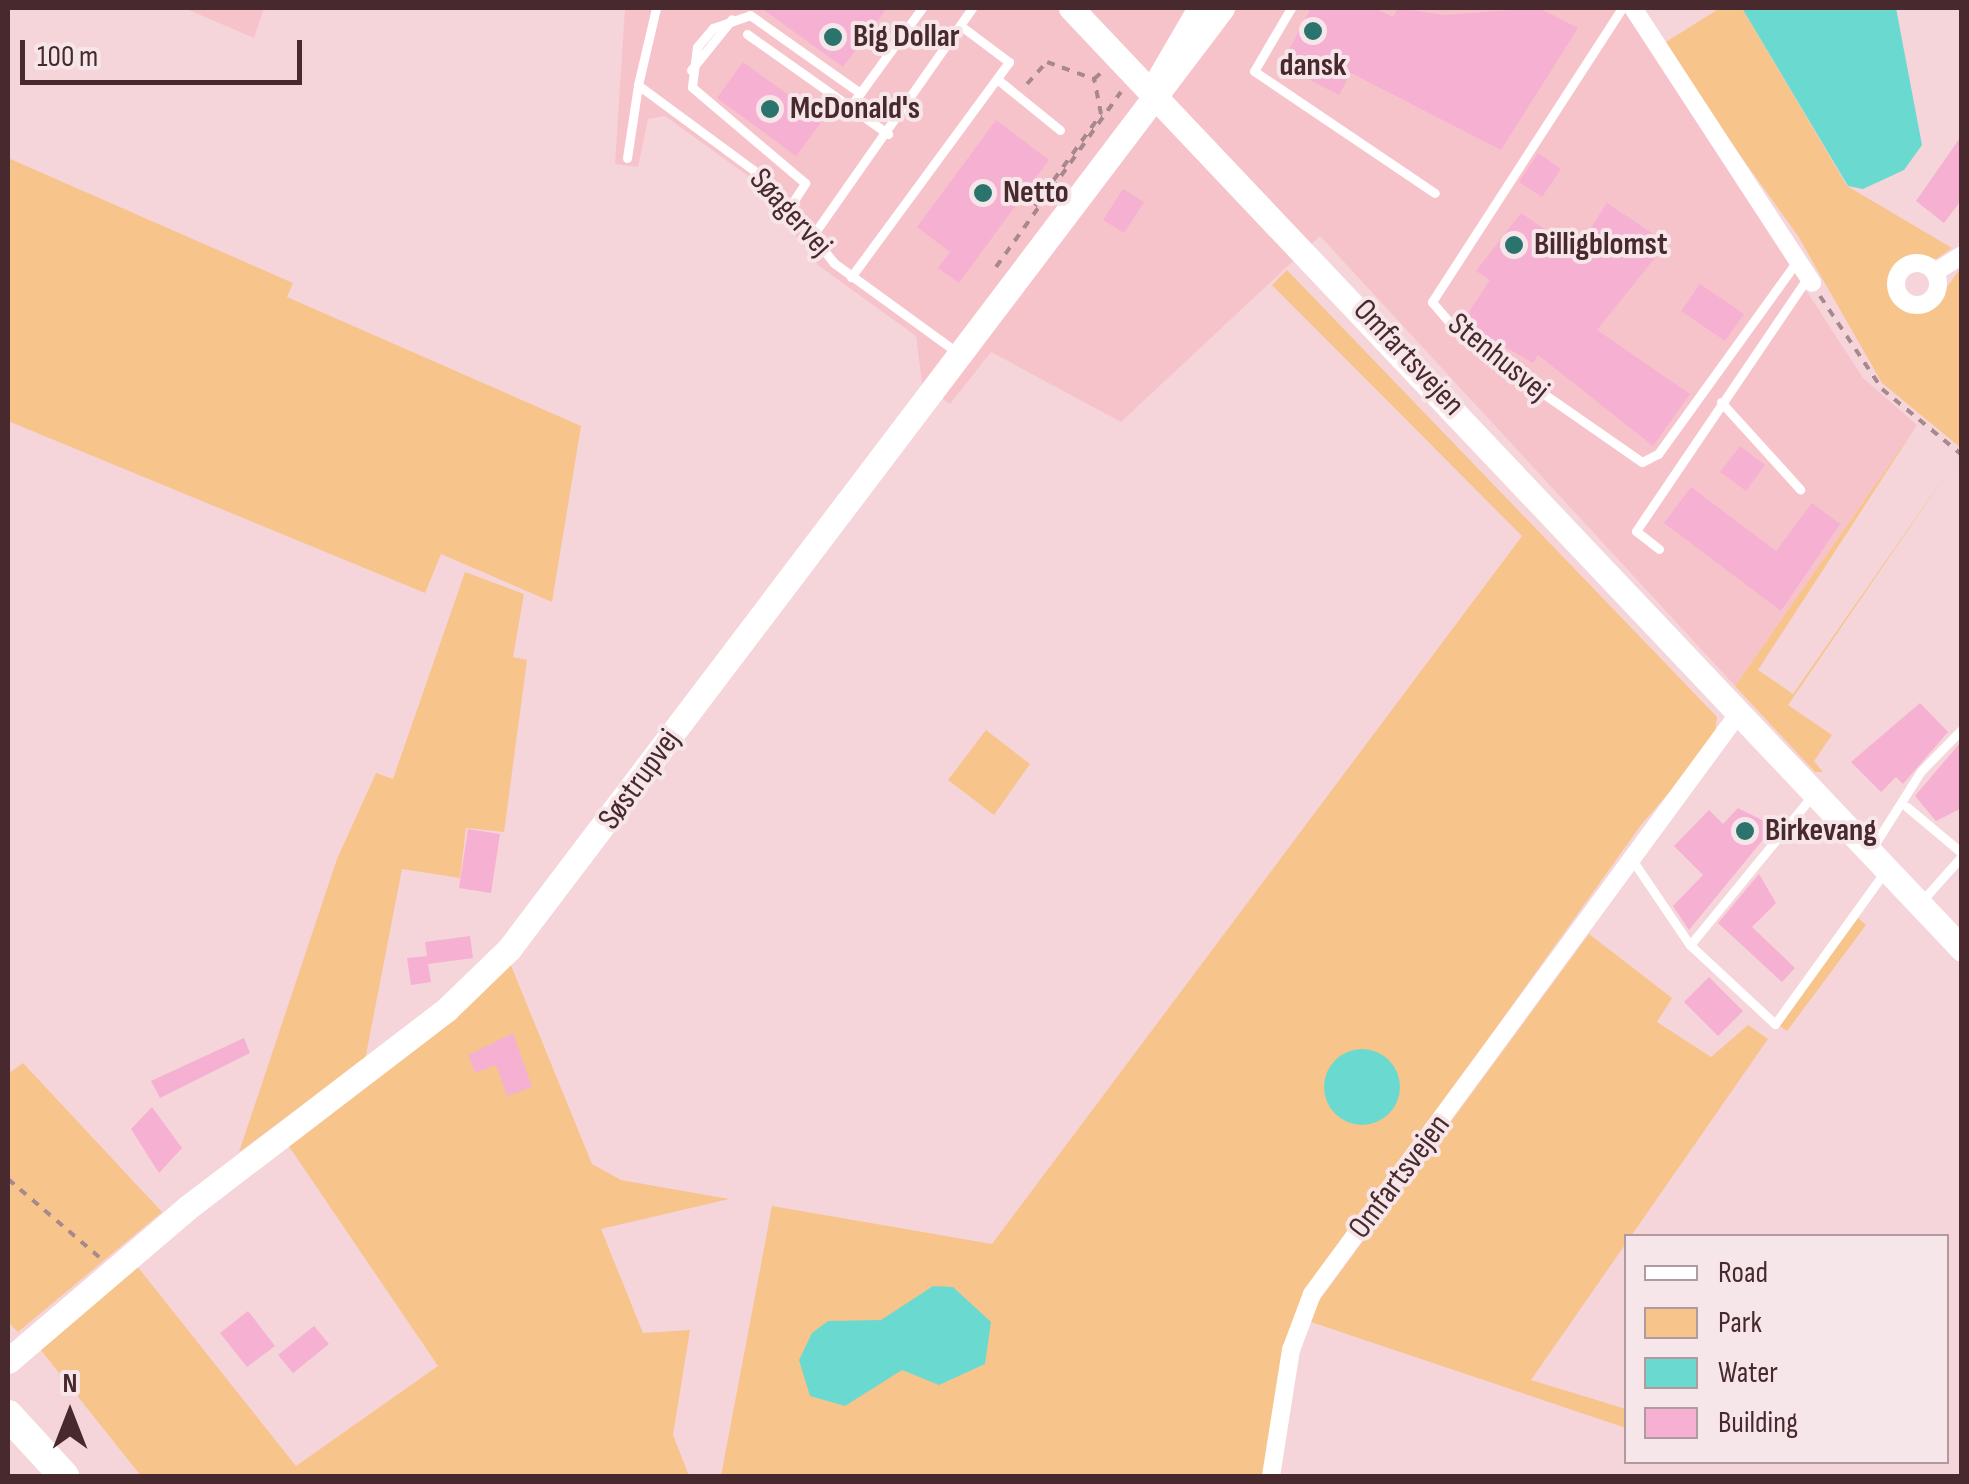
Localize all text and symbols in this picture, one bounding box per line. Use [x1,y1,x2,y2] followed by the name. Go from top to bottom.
[853,18,960,56] place label: Big Dollar
[25,20,308,82] scale bar
[1302,20,1324,42] marker: dansk
[822,26,844,48] marker: Big Dollar
[37,39,98,75] text: 100 m
[1279,47,1347,85] place label: dansk
[790,90,920,128] place label: McDonald's
[759,98,781,120] marker: McDonald's
[741,161,839,265] street label: Søagervej
[1003,174,1069,212] place label: Netto
[972,182,994,204] marker: Netto
[1534,226,1667,264] place label: Billigblomst
[1503,234,1525,256] marker: Billigblomst
[1344,292,1472,424] street label: Omfartsvejen
[1440,306,1556,410] street label: Stenhusvej
[591,722,689,838] street label: Søstrupvej
[1765,812,1877,850] place label: Birkevang
[1734,820,1756,842] marker: Birkevang
[1341,1107,1459,1247] street label: Omfartsvejen
[1624,1234,1949,1464] legend
[1718,1255,1768,1291] text: Road
[1718,1305,1762,1341] text: Park
[1718,1355,1778,1391] text: Water
[20,1364,120,1464] north arrow
[63,1367,77,1400] text: N
[1718,1405,1798,1441] text: Building

